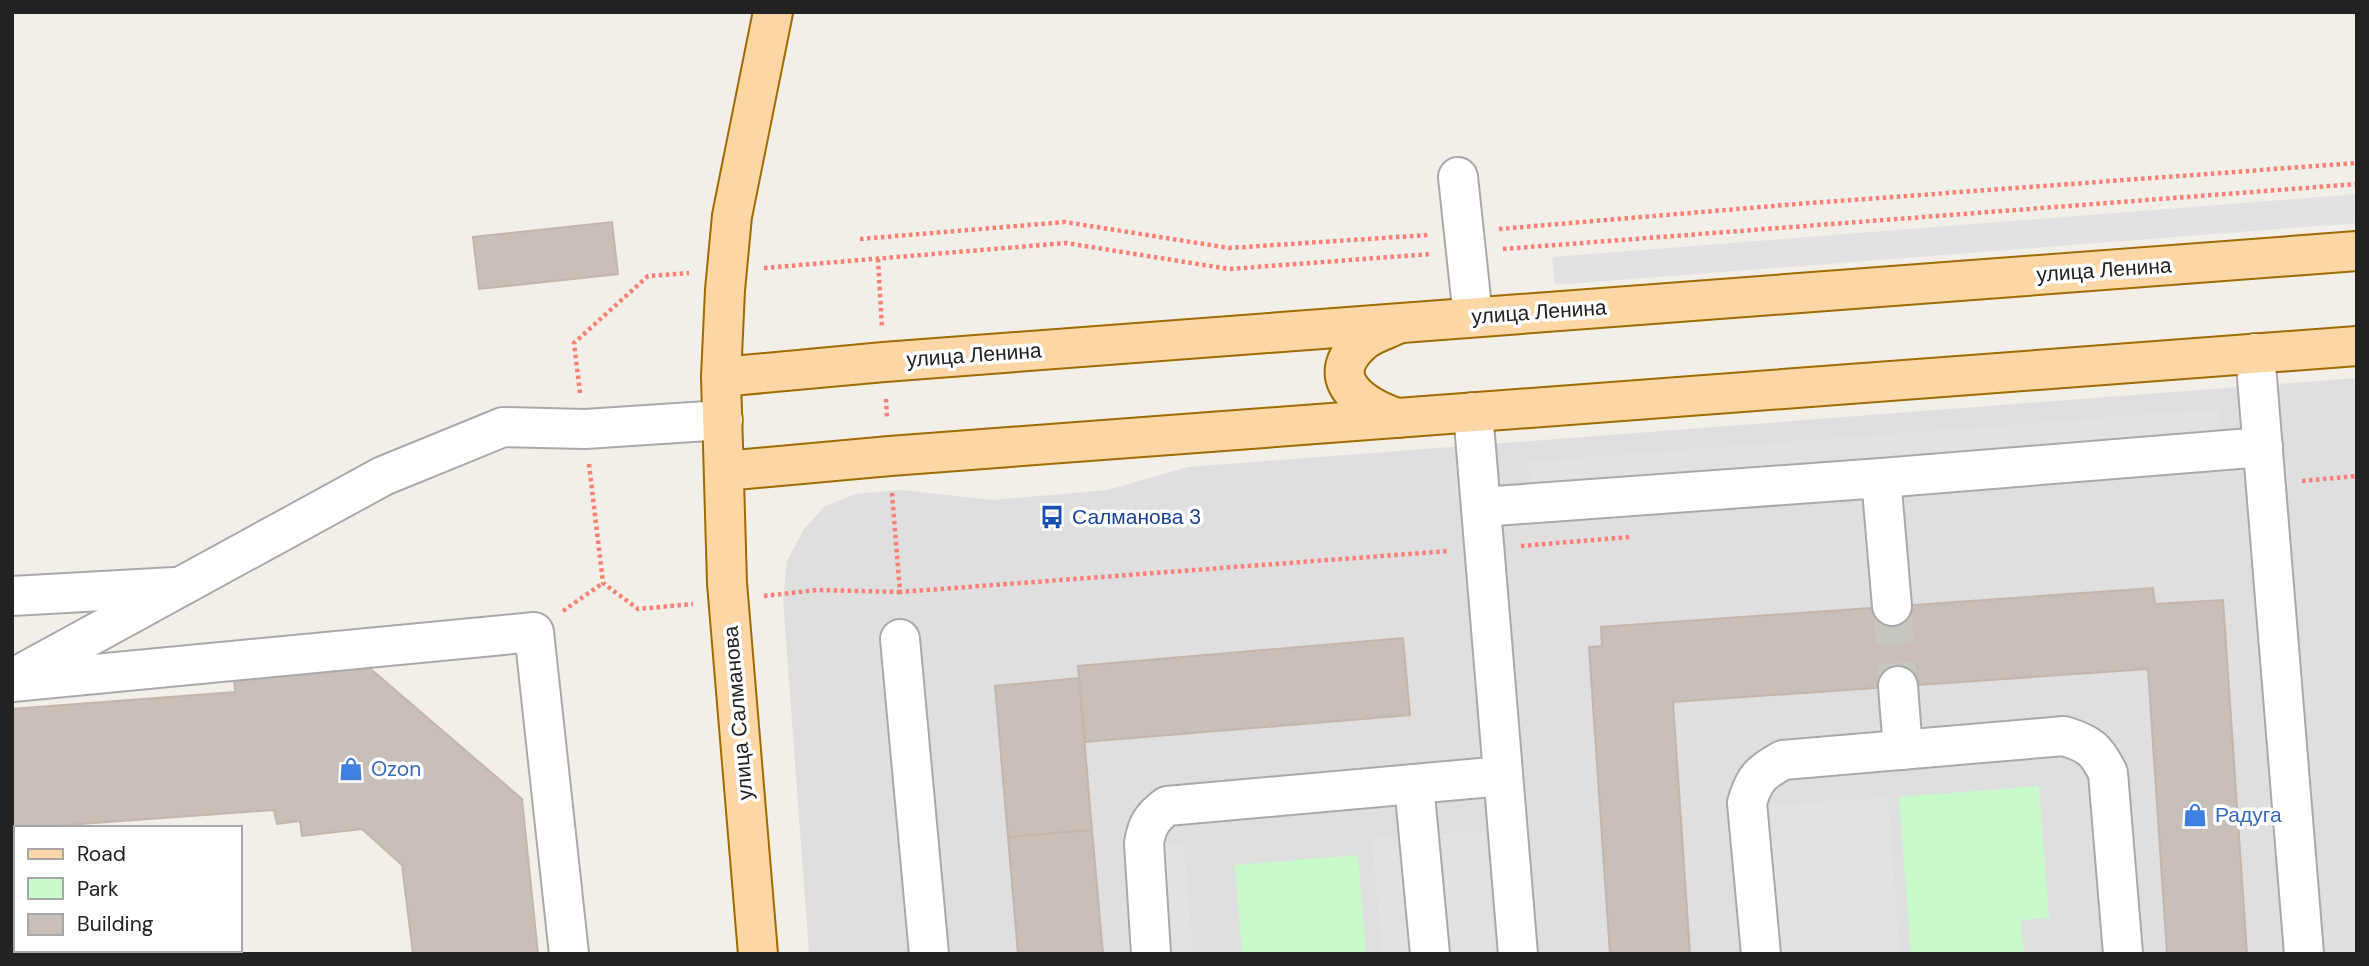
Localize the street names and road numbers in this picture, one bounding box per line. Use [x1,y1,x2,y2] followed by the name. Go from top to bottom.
[2035,251,2173,289] street label: улица Ленина
[1470,293,1608,331] street label: улица Ленина
[905,336,1043,374] street label: улица Ленина
[716,624,760,801] street label: улица Салманова

